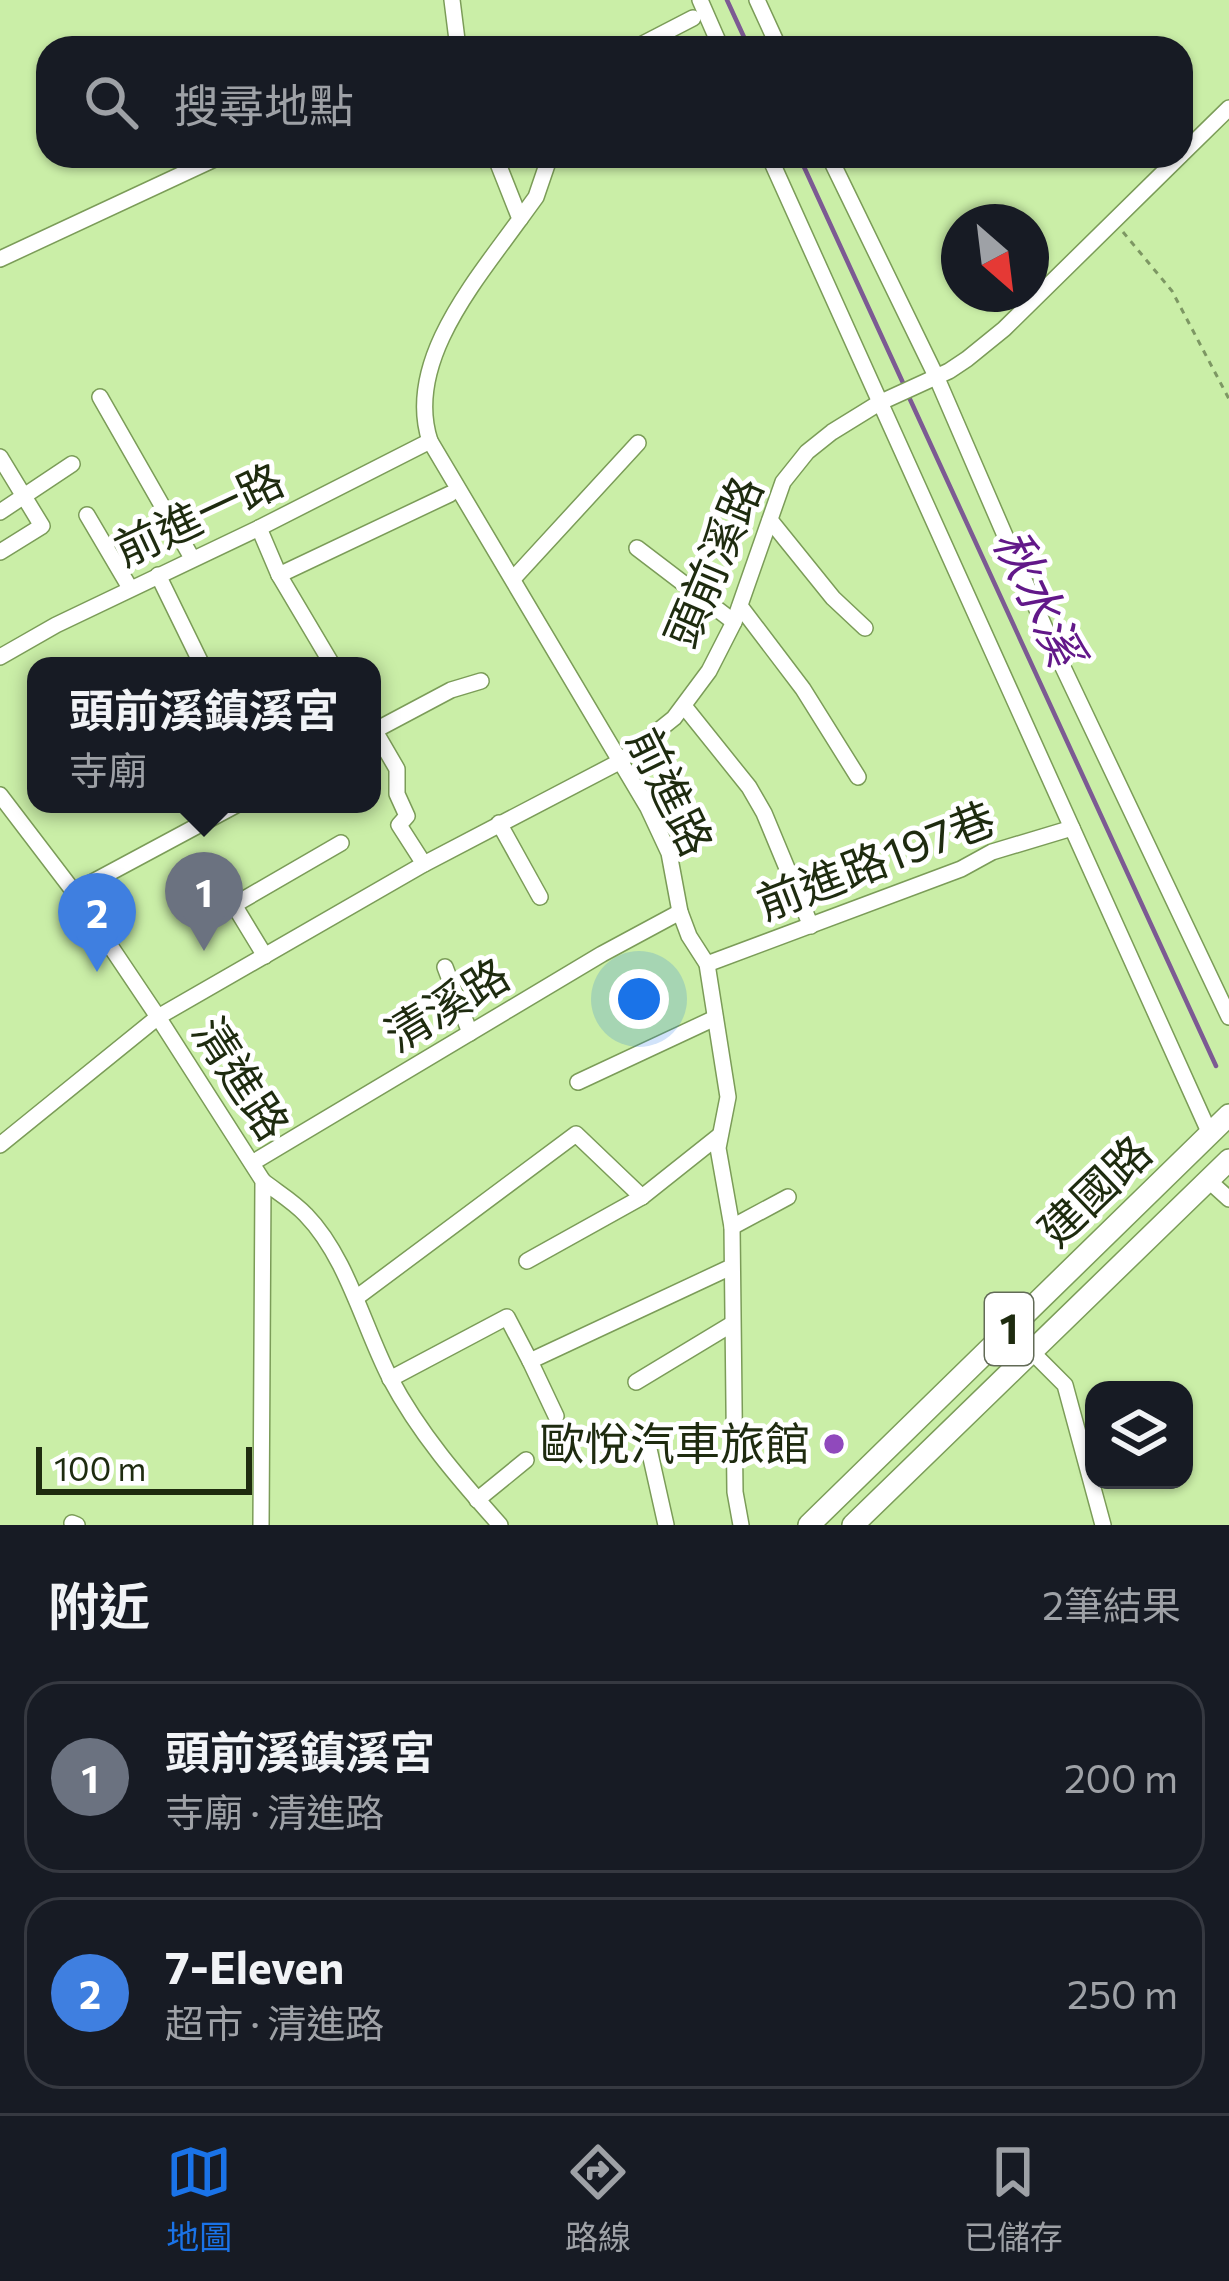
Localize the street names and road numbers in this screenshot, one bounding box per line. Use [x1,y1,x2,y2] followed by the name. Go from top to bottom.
[105,450,291,576] street label: 前進一路
[651,467,772,655] street label: 頭前溪路
[618,718,727,864] street label: 前進路
[748,788,1002,929] street label: 前進路197巷
[374,945,518,1061] street label: 清溪路
[183,1006,303,1149] street label: 清進路
[1026,1123,1161,1256] street label: 建國路
[985,1293,1033,1365] road number: 1

